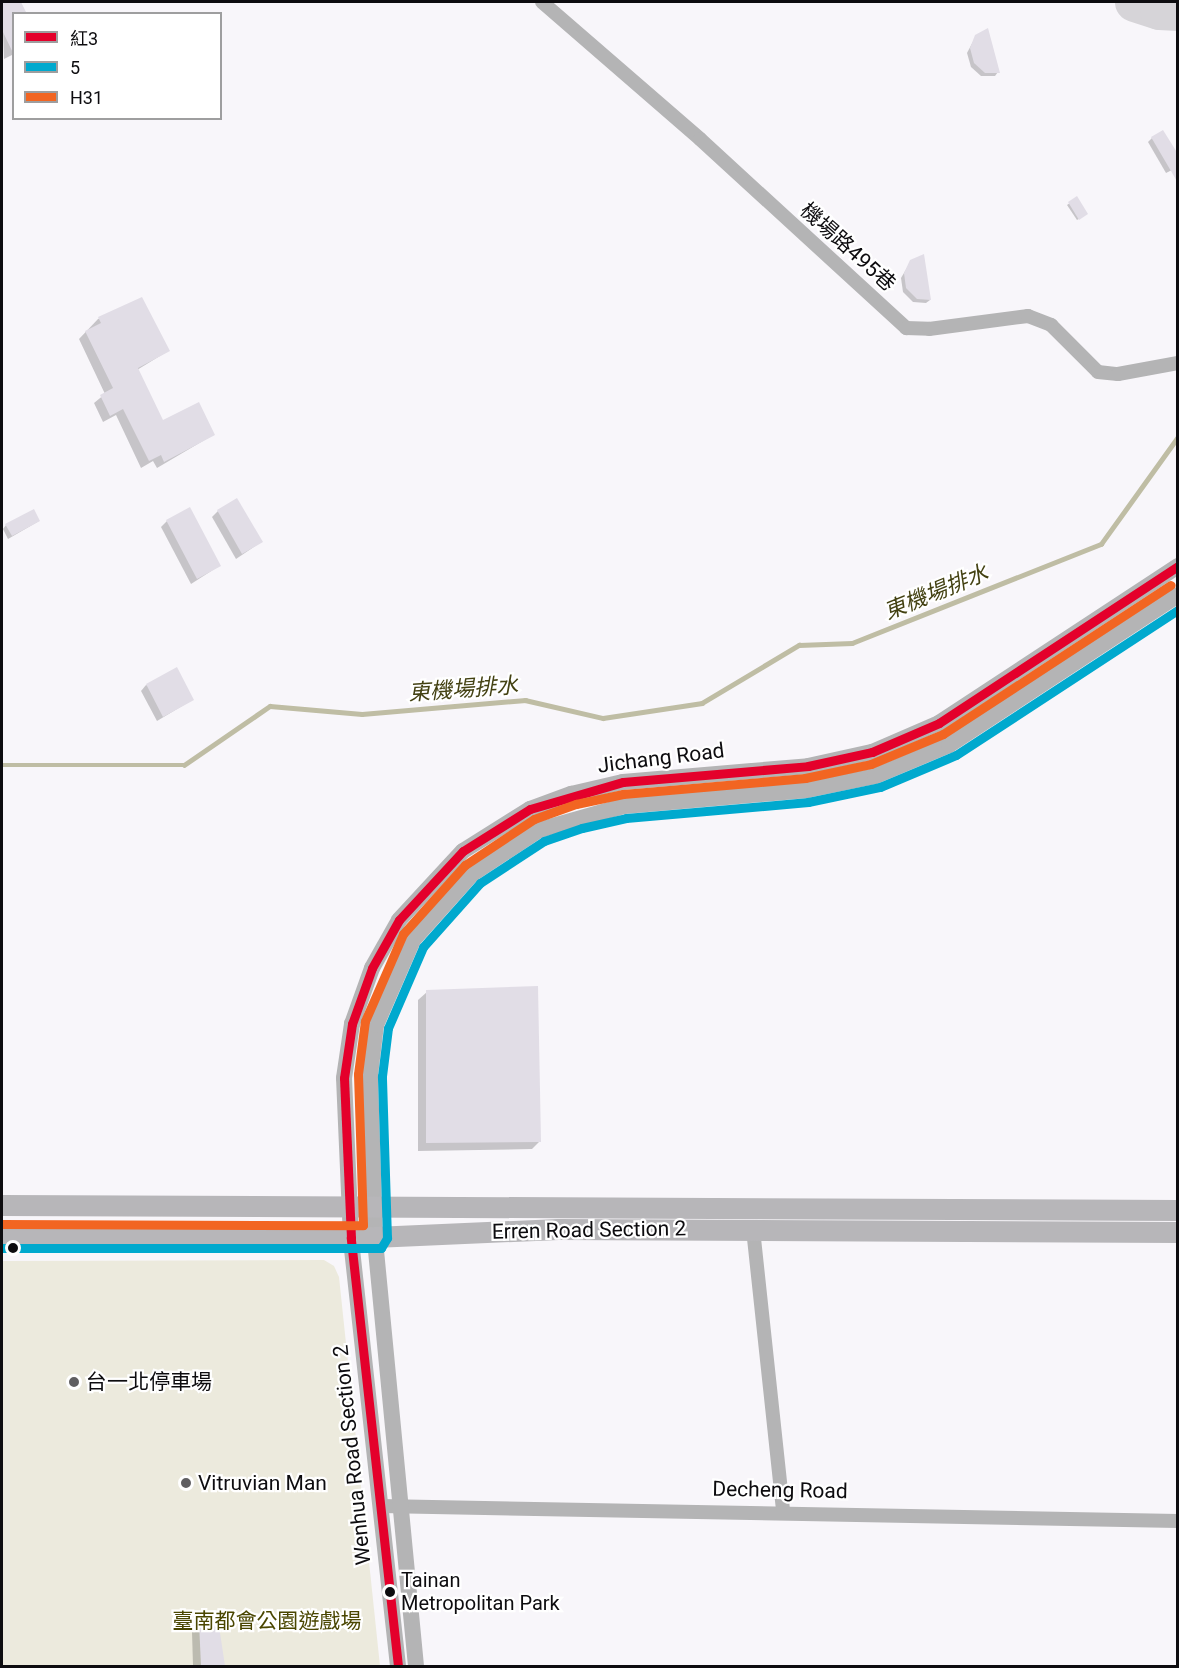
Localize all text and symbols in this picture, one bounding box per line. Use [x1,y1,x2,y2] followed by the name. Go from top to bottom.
[12,12,222,120] legend
[70,28,98,49] text: 紅3
[70,57,80,78] text: 5
[70,87,103,108] text: H31
[795,198,901,296] street label: 機場路495巷
[880,559,992,625] water label: 東機場排水
[407,672,519,706] water label: 東機場排水
[596,738,726,778] street label: Jichang Road
[492,1216,686,1244] street label: Erren Road Section 2
[7,1242,19,1254] unlabelled marker
[328,1344,376,1566] street label: Wenhua Road Section 2
[86,1369,212,1395] place label: 台一北停車場
[67,1375,81,1389] marker: 台一北停車場
[198,1470,327,1496] place label: Vitruvian Man
[179,1476,193,1490] marker: Vitruvian Man
[712,1476,848,1504] street label: Decheng Road
[401,1568,560,1615] place label: Tainan Metropolitan Park
[384,1586,396,1598] marker: Tainan Metropolitan Park
[173,1608,361,1634] park label: 臺南都會公園遊戲場

